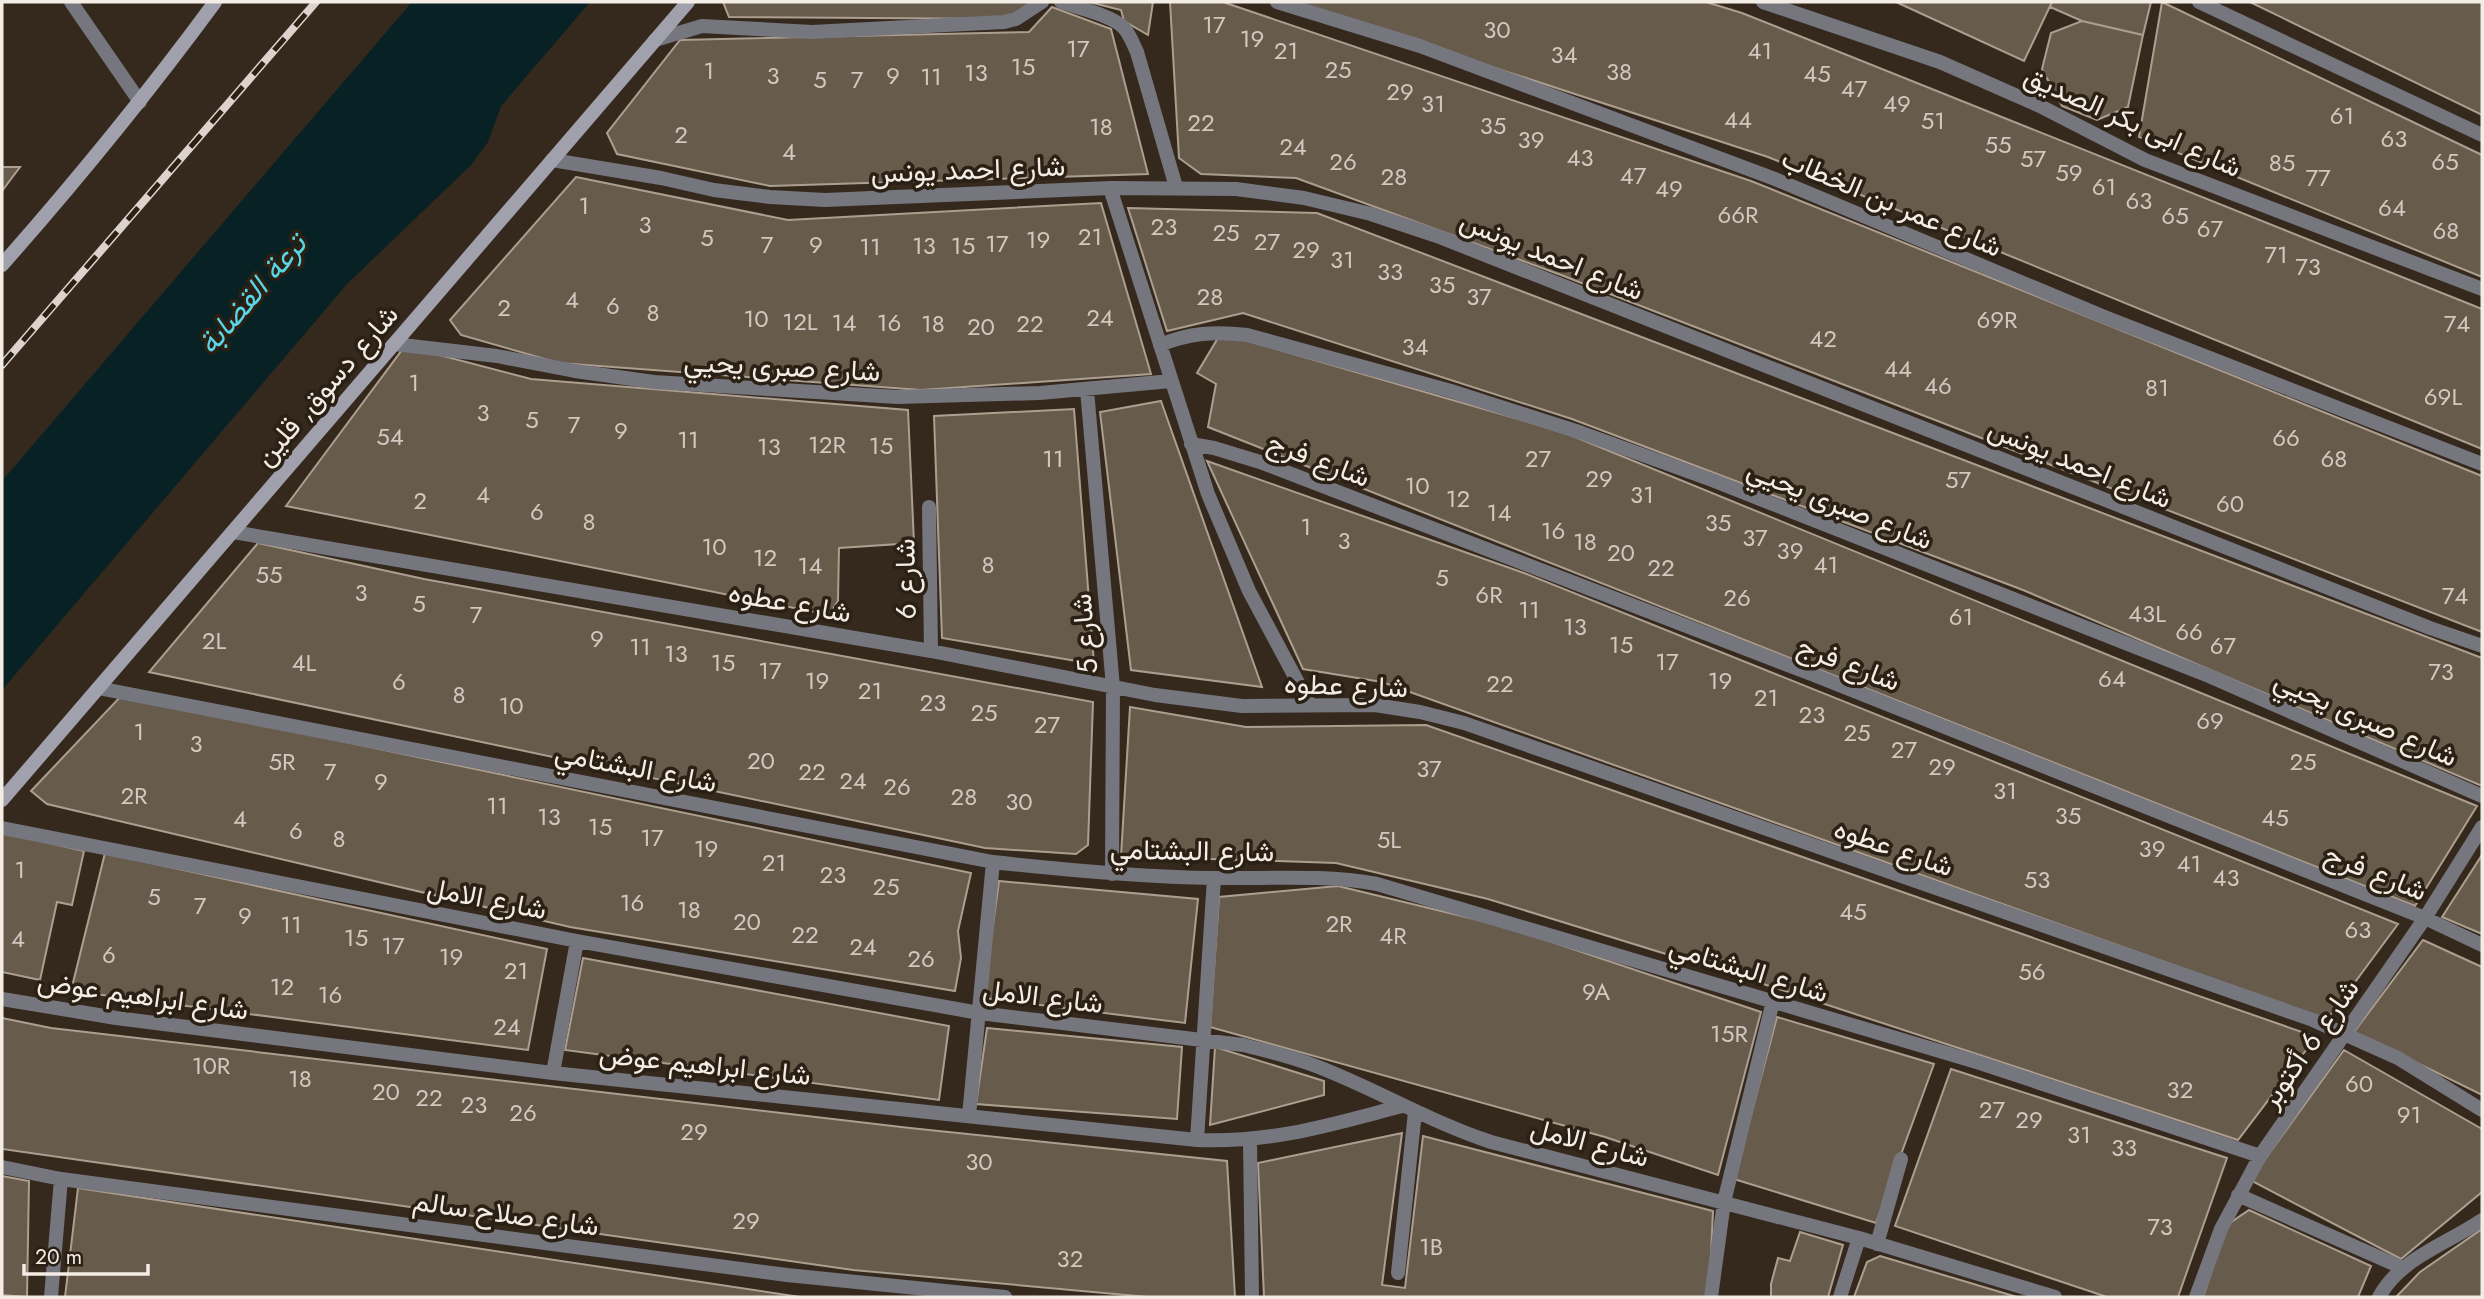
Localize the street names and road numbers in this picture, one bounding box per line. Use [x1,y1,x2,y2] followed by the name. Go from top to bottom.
[2017,55,2248,188] street label: شارع ابى بكر الصديق
[1775,138,2008,267] street label: شارع عمر بن الخطاب
[870,146,1066,193] street label: شارع احمد يونس
[1454,200,1650,311] street label: شارع احمد يونس
[245,296,408,475] street label: شارع دسوق, قلين
[683,341,881,394] street label: شارع صبرى يحيي
[1982,408,2178,519] street label: شارع احمد يونس
[1261,421,1376,498] street label: شارع فرج
[1740,449,1939,562] street label: شارع صبرى يحيي
[884,538,927,620] street label: شارع 6
[725,572,854,633] street label: شارع عطوه
[1061,592,1108,676] street label: شارع 5
[1791,625,1906,702] street label: شارع فرج
[2267,660,2464,779] street label: شارع صبرى يحيي
[1283,663,1409,708] street label: شارع عطوه
[551,732,720,805] street label: شارع البشتامي
[1829,808,1959,887] street label: شارع عطوه
[1109,829,1275,874] street label: شارع البشتامي
[2318,833,2433,912] street label: شارع فرج
[424,867,550,930] street label: شارع الامل
[1664,926,1833,1015] street label: شارع البشتامي
[35,960,251,1031] street label: شارع ابراهيم عوض
[980,969,1105,1024] street label: شارع الامل
[2249,970,2369,1117] street label: شارع 6 أكتوبر
[597,1033,813,1096] street label: شارع ابراهيم عوض
[1526,1107,1654,1178] street label: شارع الامل
[410,1180,602,1247] street label: شارع صلاح سالم

